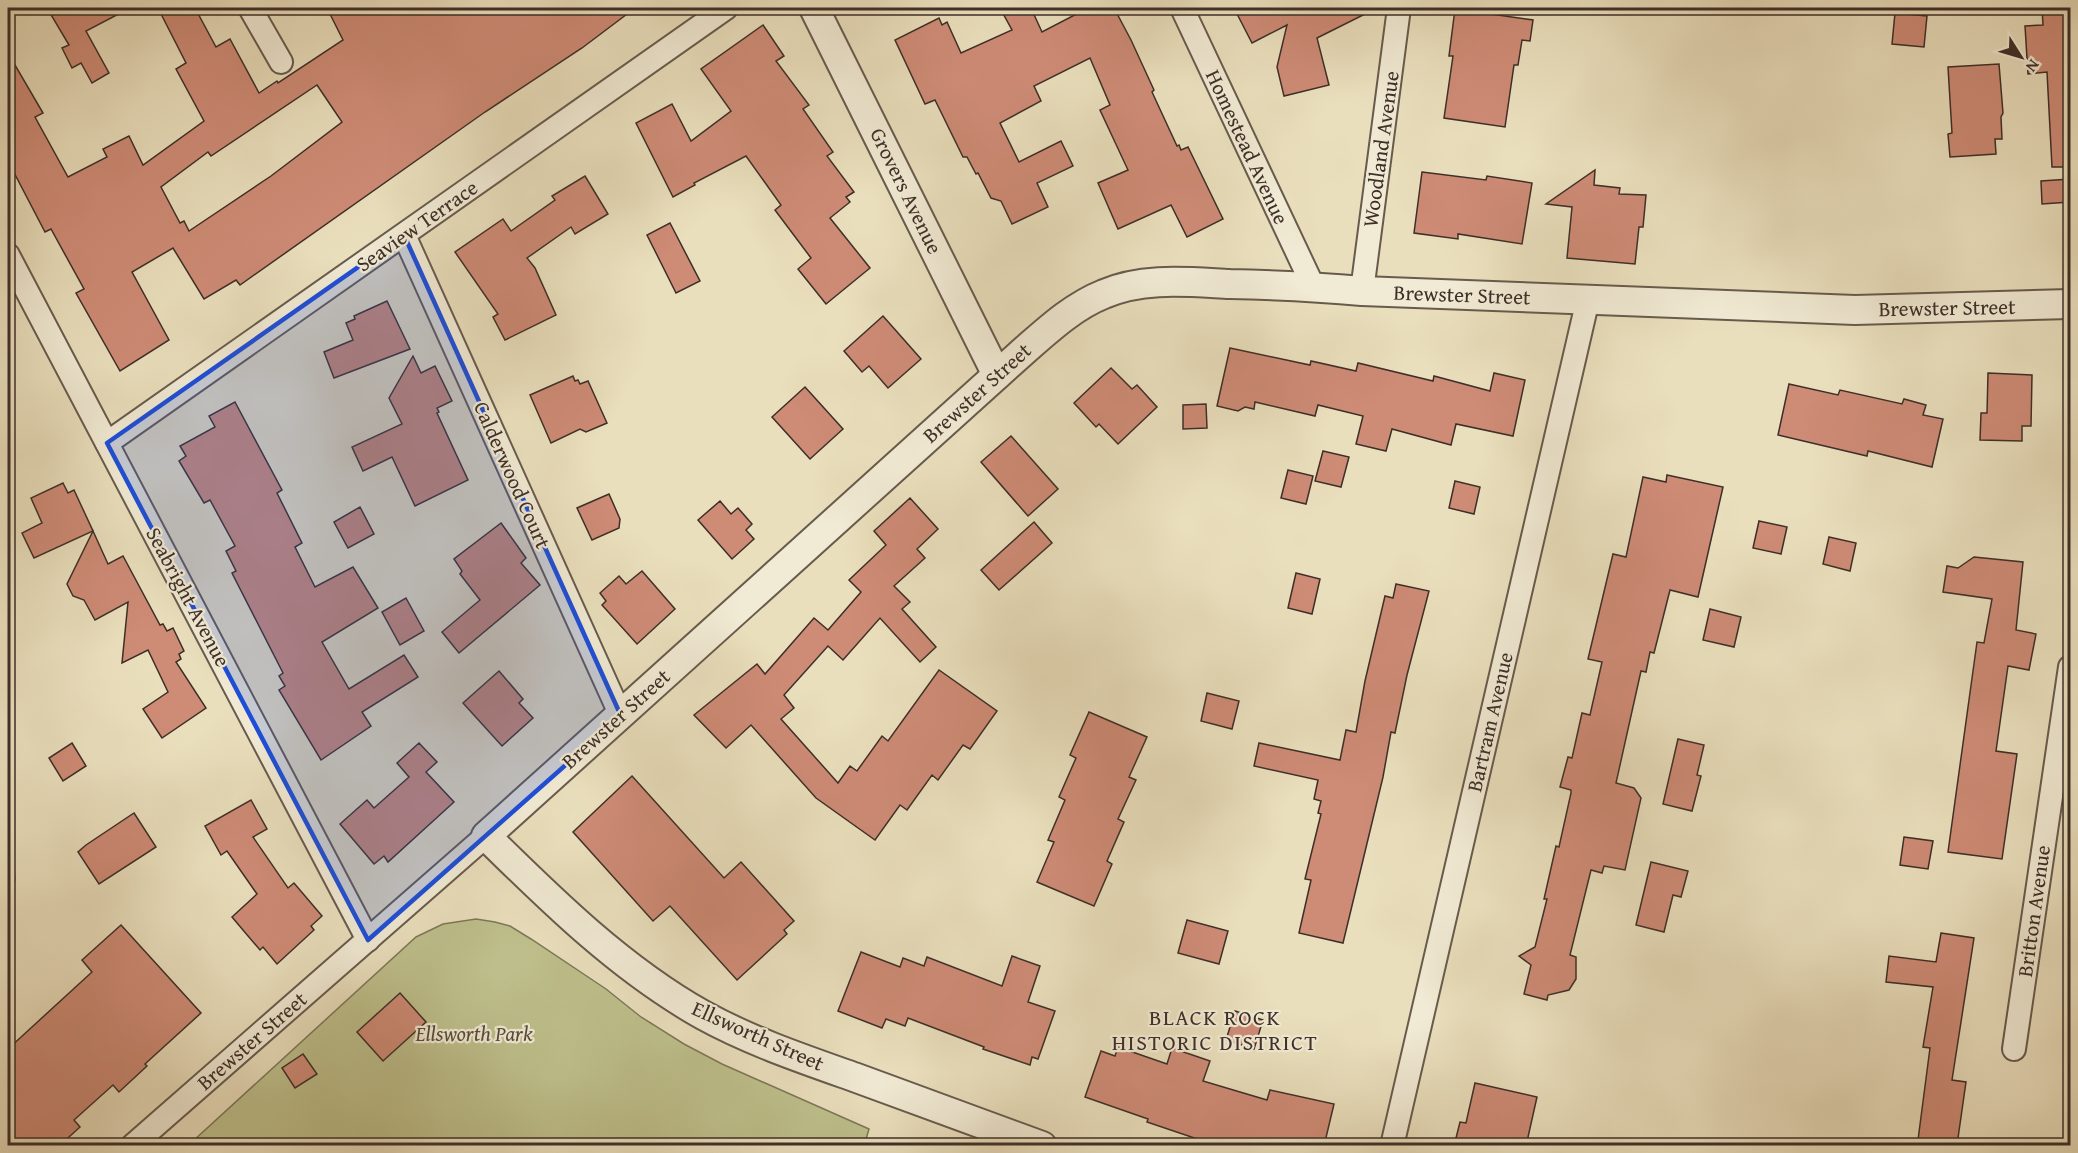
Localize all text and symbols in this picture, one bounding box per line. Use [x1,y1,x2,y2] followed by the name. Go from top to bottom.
[1991,27,2051,87] north arrow
[2020,55,2046,78] text: N
[1198,64,1297,229] street label: Homestead Avenue
[1354,69,1407,229] street label: Woodland Avenue
[862,122,950,259] street label: Grovers Avenue
[349,172,484,279] street label: Seaview Terrace
[1393,277,1532,312] street label: Brewster Street
[1878,291,2016,324] street label: Brewster Street
[915,335,1038,450] street label: Brewster Street
[466,396,559,554] street label: Calderwood Court
[139,521,238,672] street label: Seabright Avenue
[1458,649,1521,795] street label: Bartram Avenue
[554,661,677,776] street label: Brewster Street
[2009,843,2058,979] street label: Britton Avenue
[190,984,314,1097] street label: Brewster Street
[687,993,830,1079] street label: Ellsworth Street
[1112,1001,1318,1058] district label: BLACK ROCK HISTORIC DISTRICT
[415,1018,533,1049] park label: Ellsworth Park

